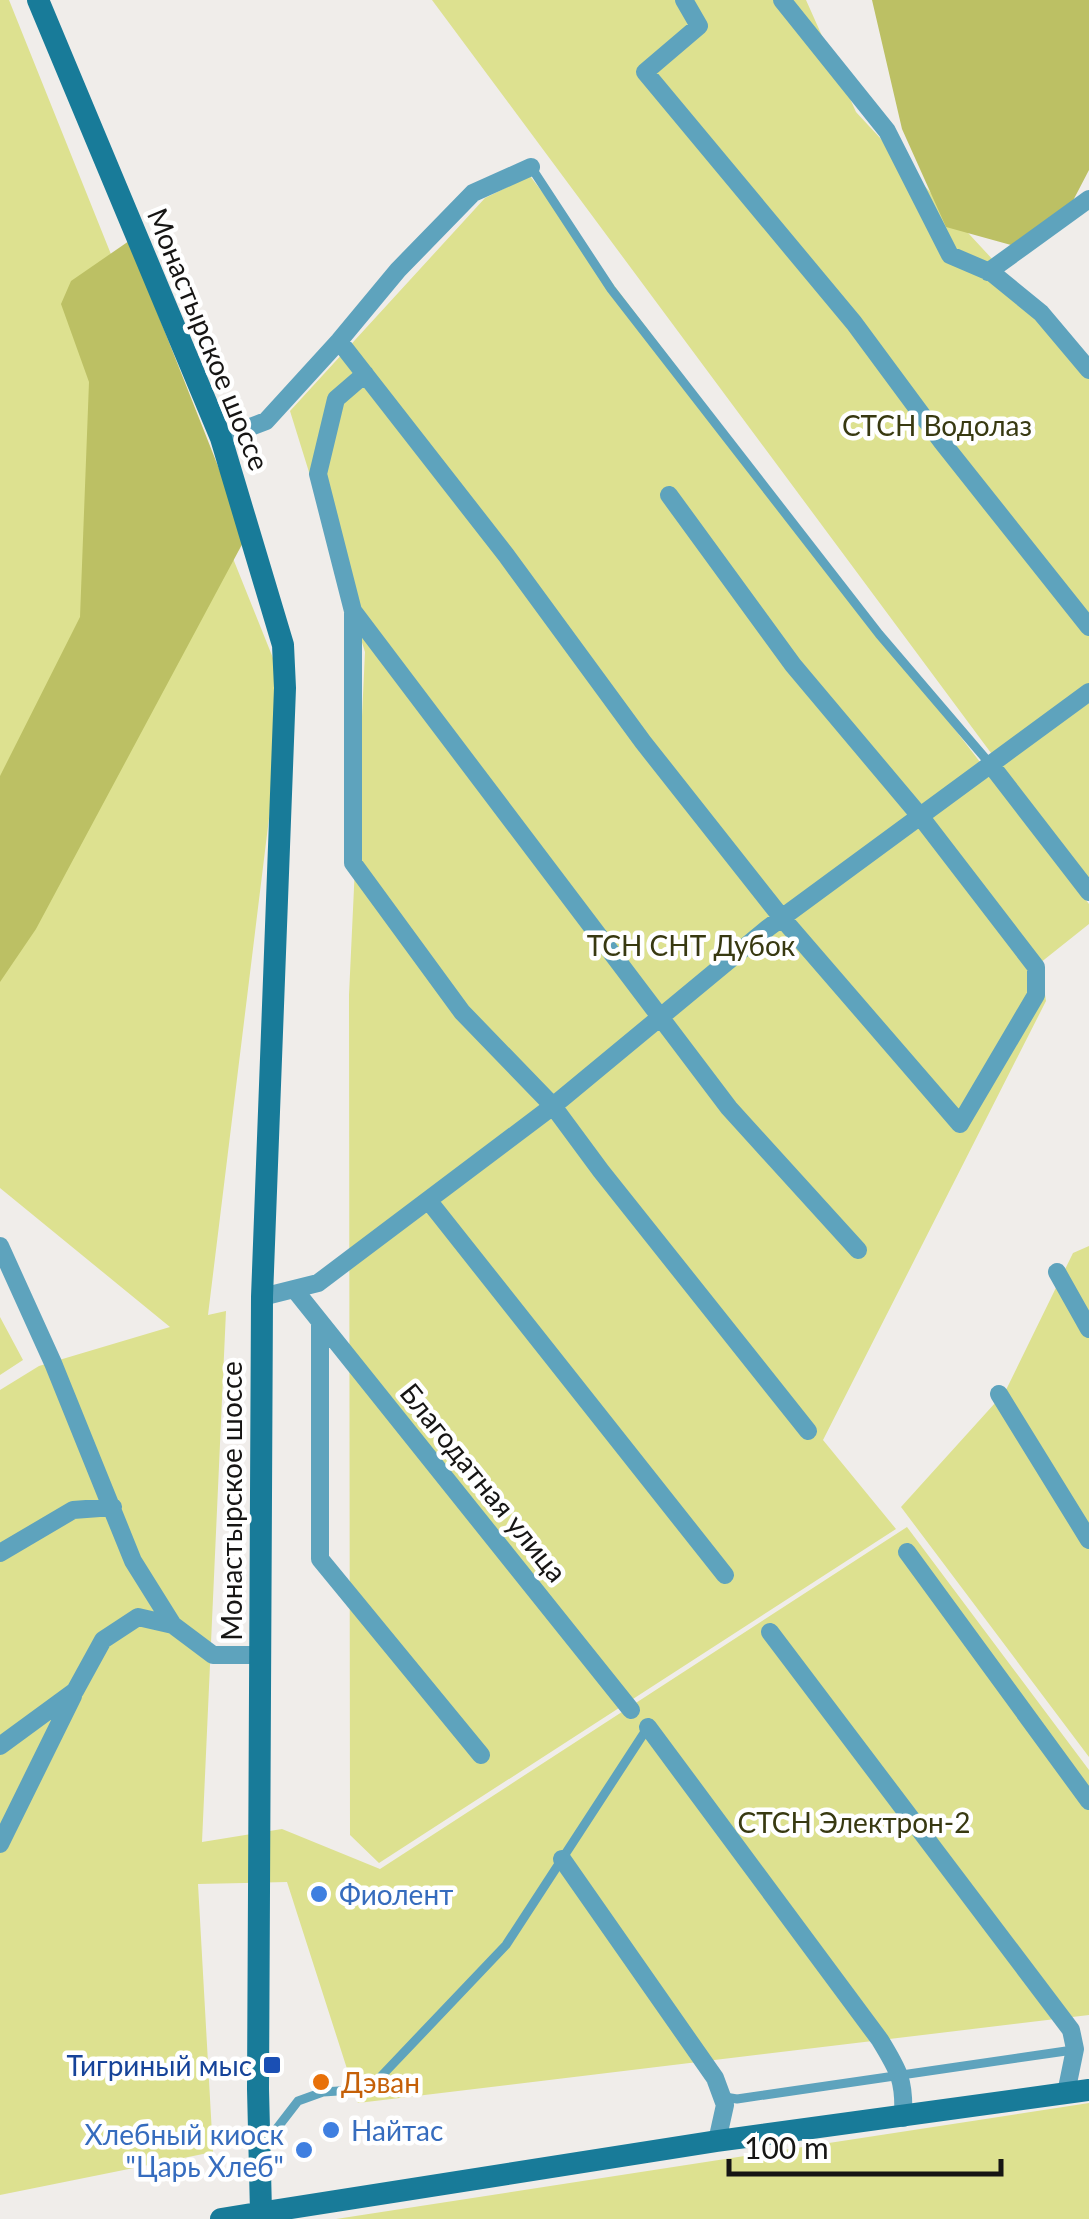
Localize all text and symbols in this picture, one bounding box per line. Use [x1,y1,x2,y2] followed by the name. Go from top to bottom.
[141,203,277,475] street label: Монастырское шоссе
[842,408,1032,442] park label: СТСН Водолаз
[587,928,796,962] park label: ТСН СНТ Дубок
[214,1361,248,1641] street label: Монастырское шоссе
[393,1376,575,1588] street label: Благодатная улица
[737,1805,971,1839] park label: СТСН Электрон-2
[339,1877,453,1911] place label: Фиолент
[308,1883,330,1905] marker: Фиолент
[67,2048,252,2082] place label: Тигриный мыс
[261,2054,283,2076] marker: Тигриный мыс
[341,2065,420,2099] place label: Дэван
[310,2071,332,2093] marker: Дэван
[351,2113,443,2147] place label: Найтас
[729,2114,1002,2176] scale bar
[85,2117,285,2183] place label: Хлебный киоск "Царь Хлеб"
[320,2119,342,2141] marker: Найтас
[744,2129,829,2165] text: 100 m
[293,2139,315,2161] marker: Хлебный киоск "Царь Хлеб"

